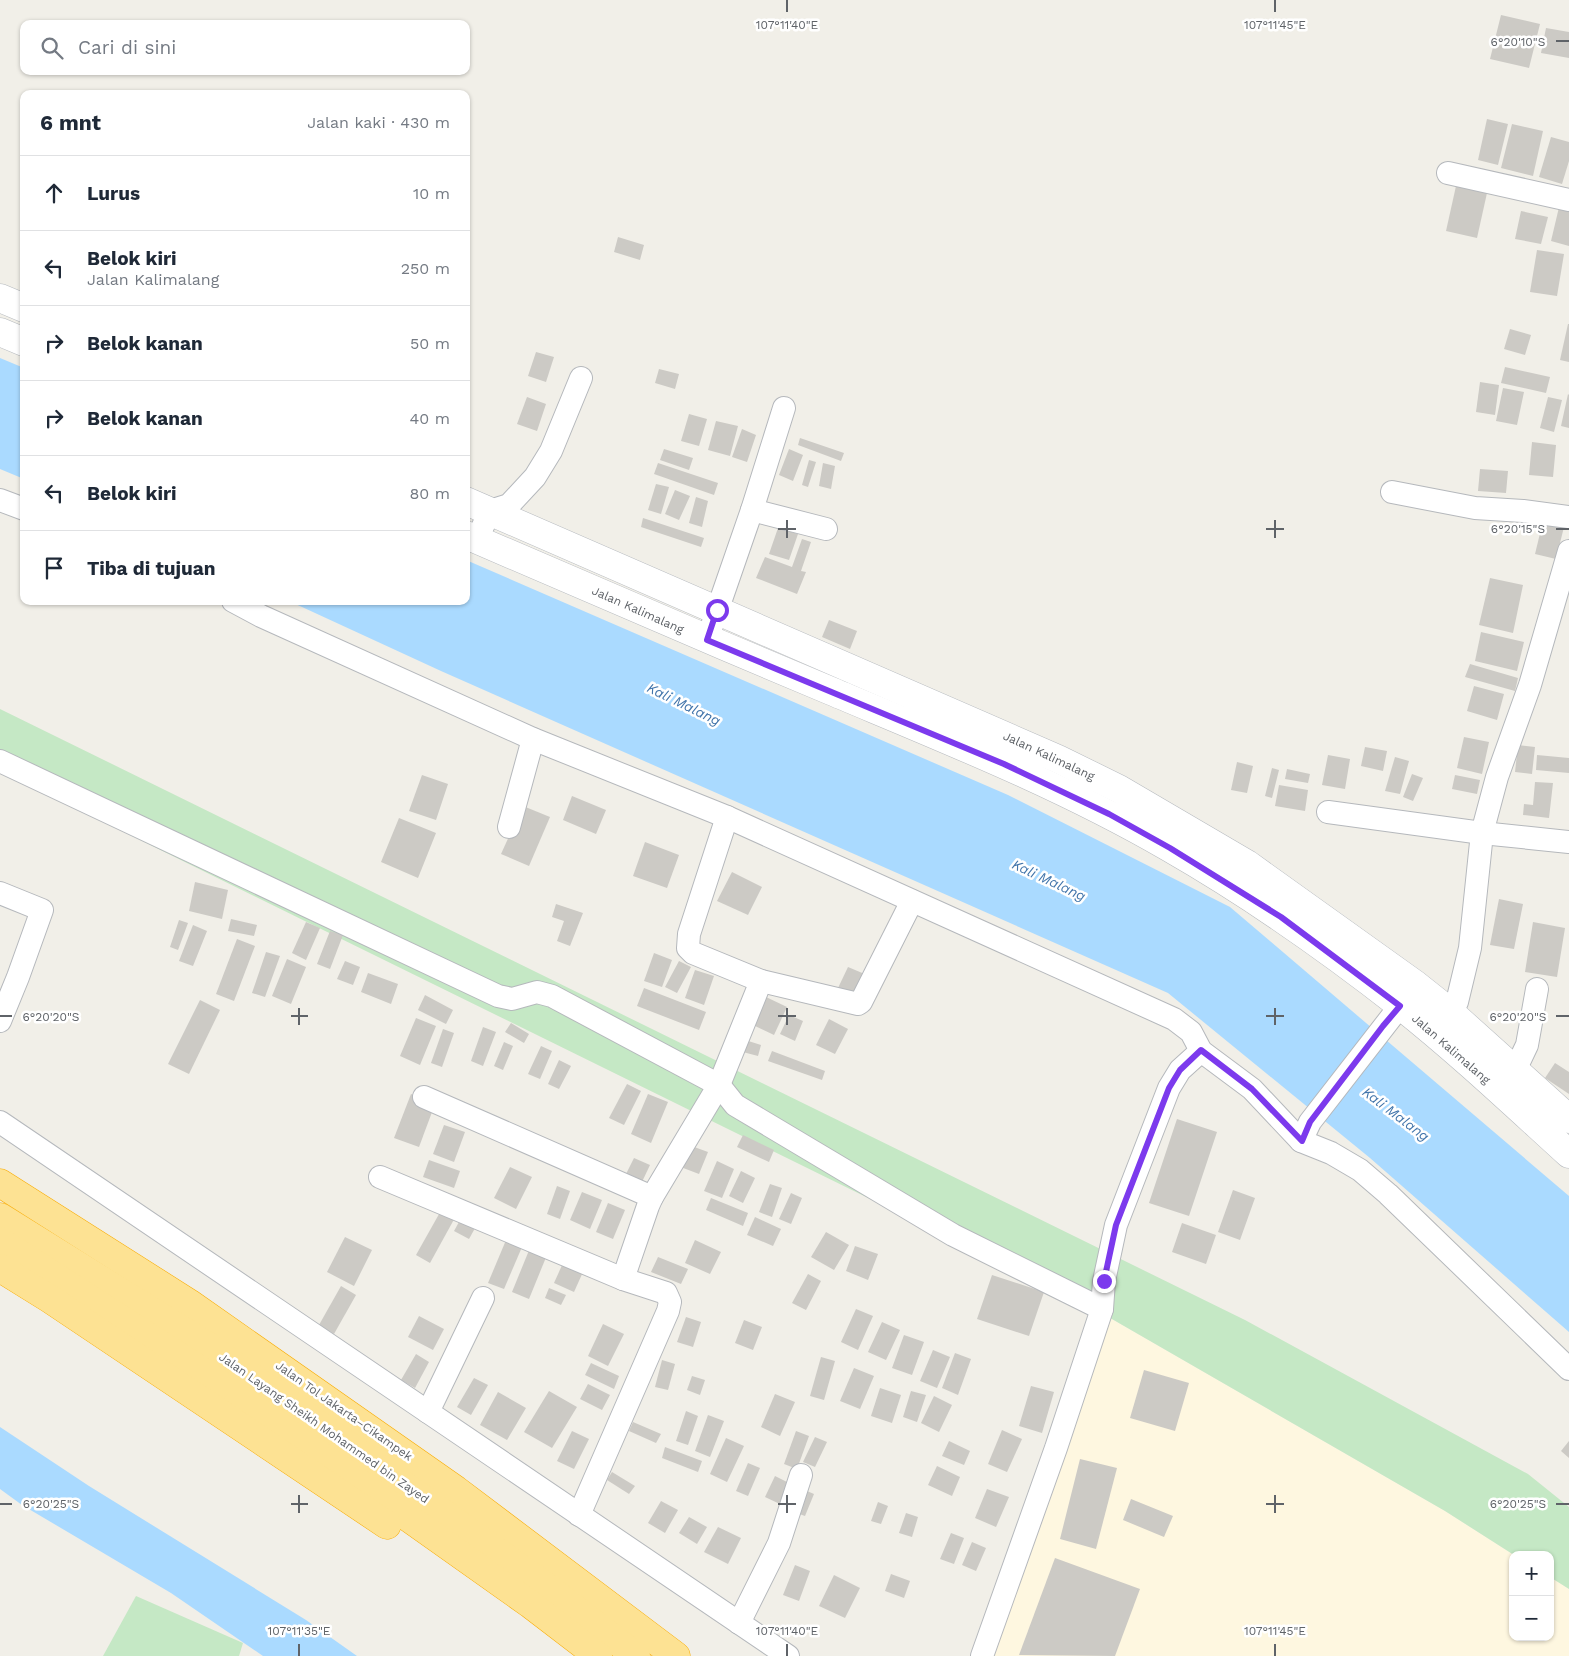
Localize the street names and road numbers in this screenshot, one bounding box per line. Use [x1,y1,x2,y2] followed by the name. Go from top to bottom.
[590,583,687,637] street label: Jalan Kalimalang
[1001,729,1097,784] street label: Jalan Kalimalang
[1409,1011,1493,1087] street label: Jalan Kalimalang
[216,1350,432,1506] street label: Jalan Layang Sheikh Mohammed bin Zayed
[273,1358,415,1464] street label: Jalan Tol Jakarta–Cikampek

